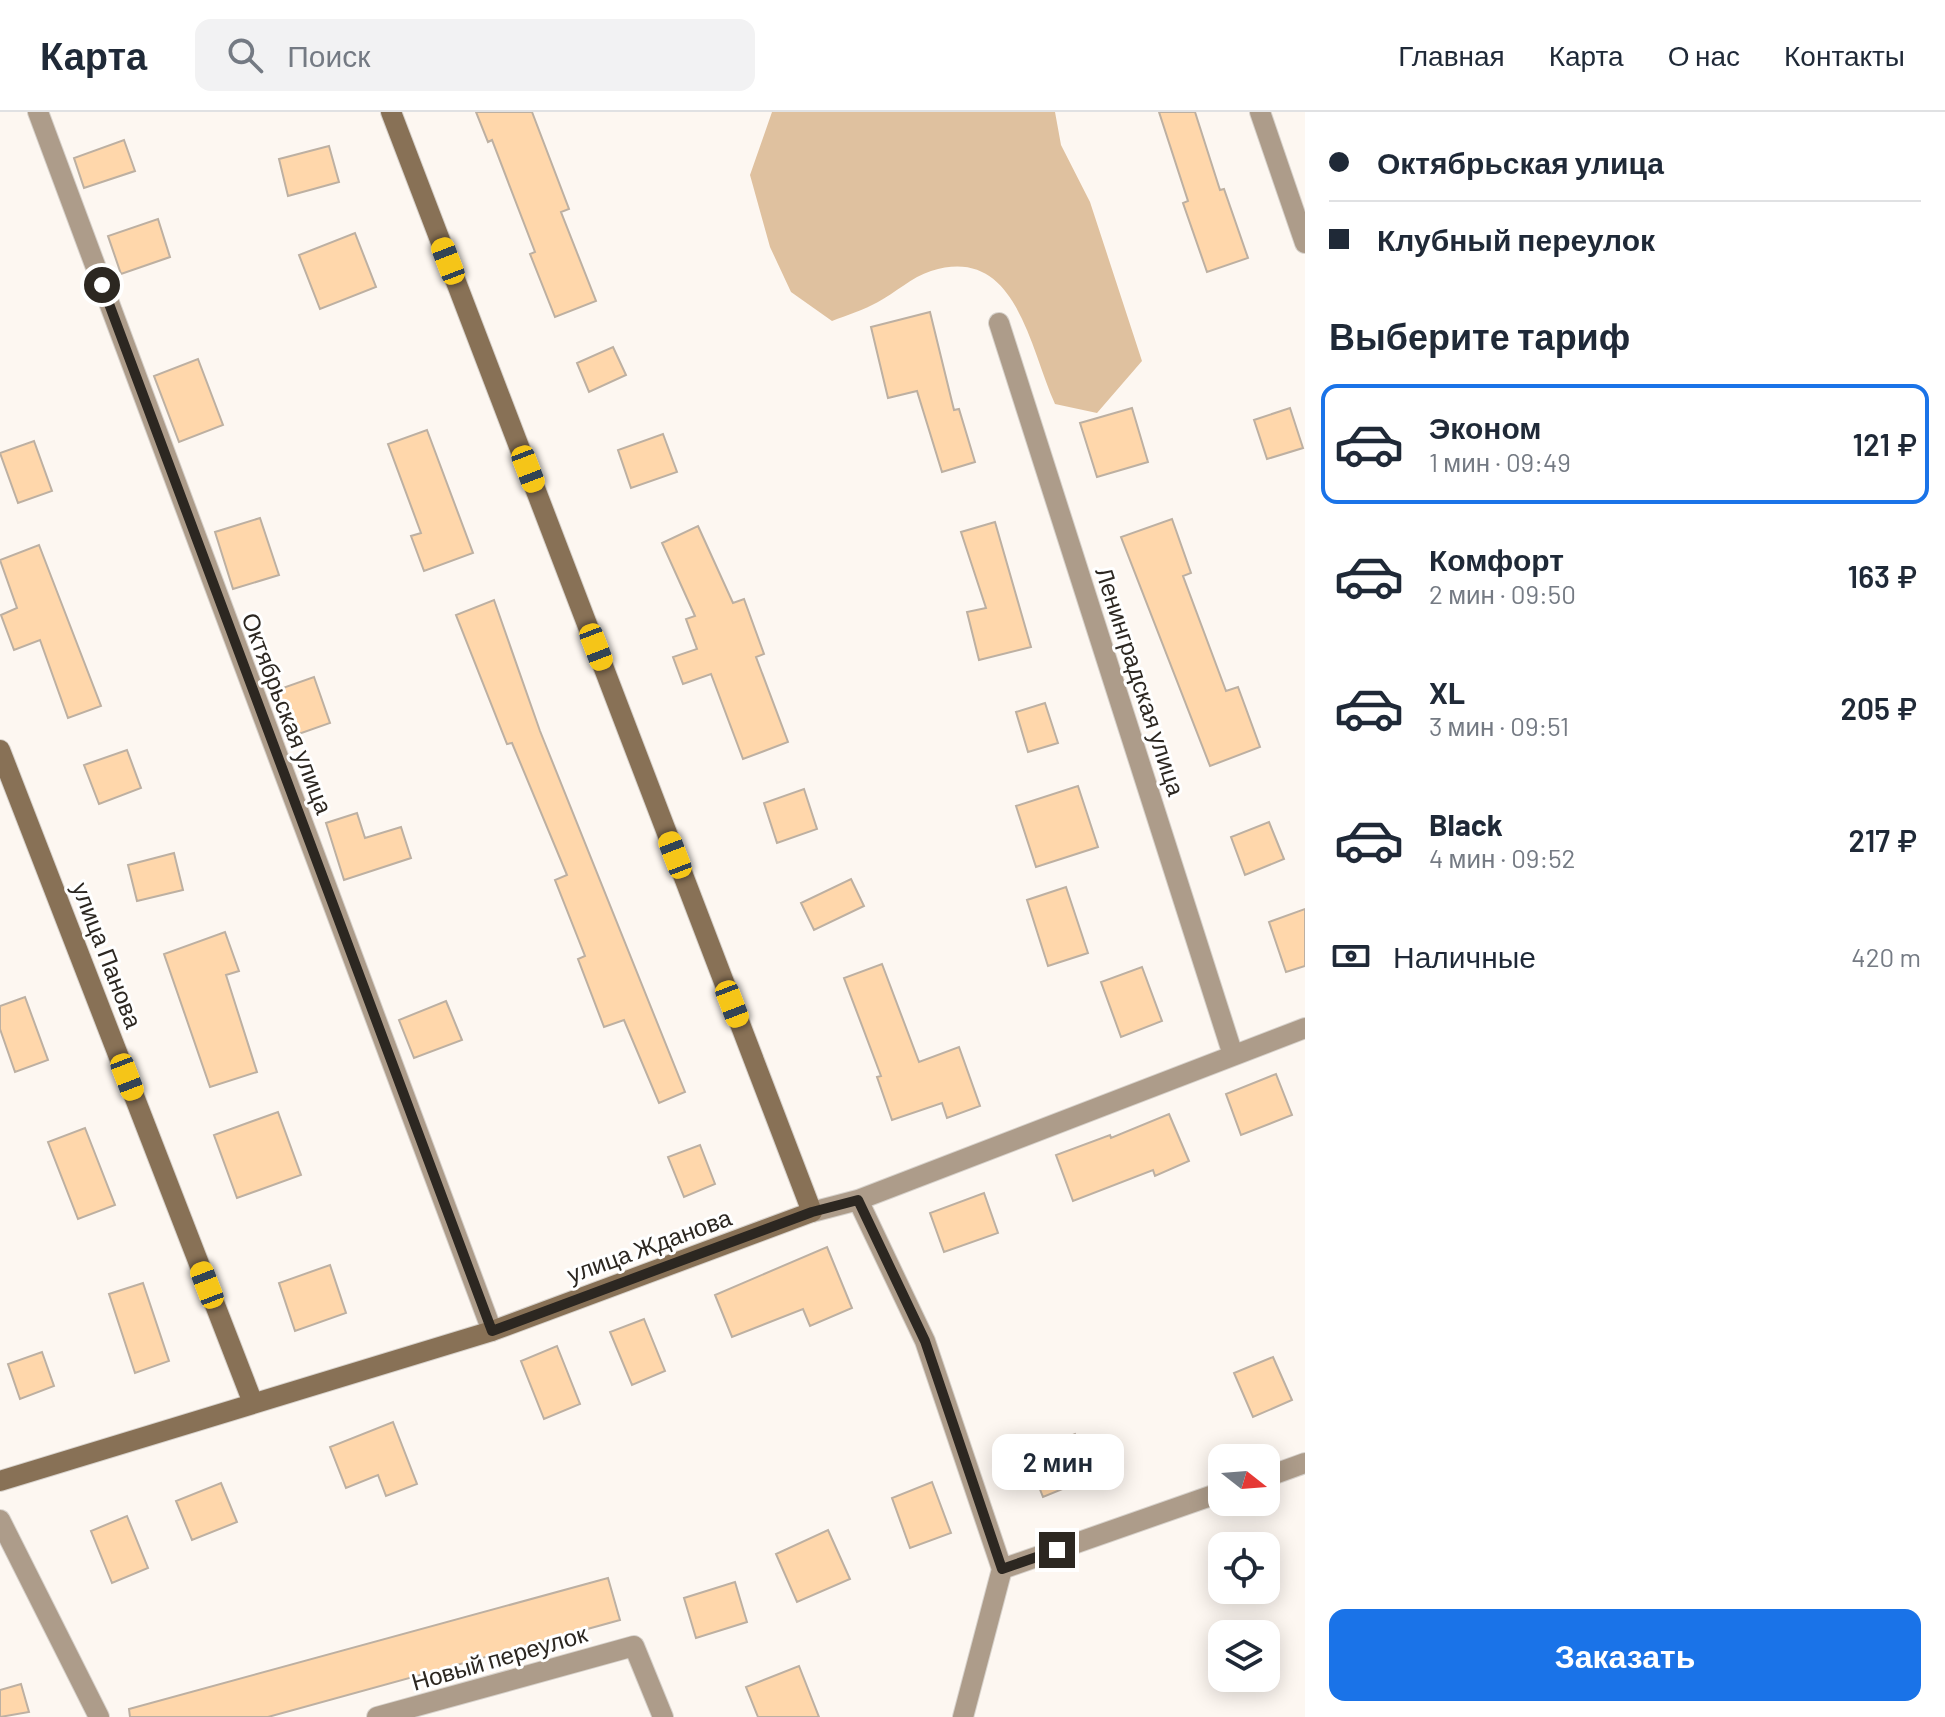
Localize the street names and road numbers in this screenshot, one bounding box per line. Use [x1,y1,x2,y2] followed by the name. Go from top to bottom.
[1090,563,1192,800] street label: Ленинградская улица
[236,608,340,818] street label: Октябрьская улица
[67,878,149,1033] street label: улица Панова
[563,1202,736,1288] street label: улица Жданова
[408,1618,591,1696] street label: Новый переулок

